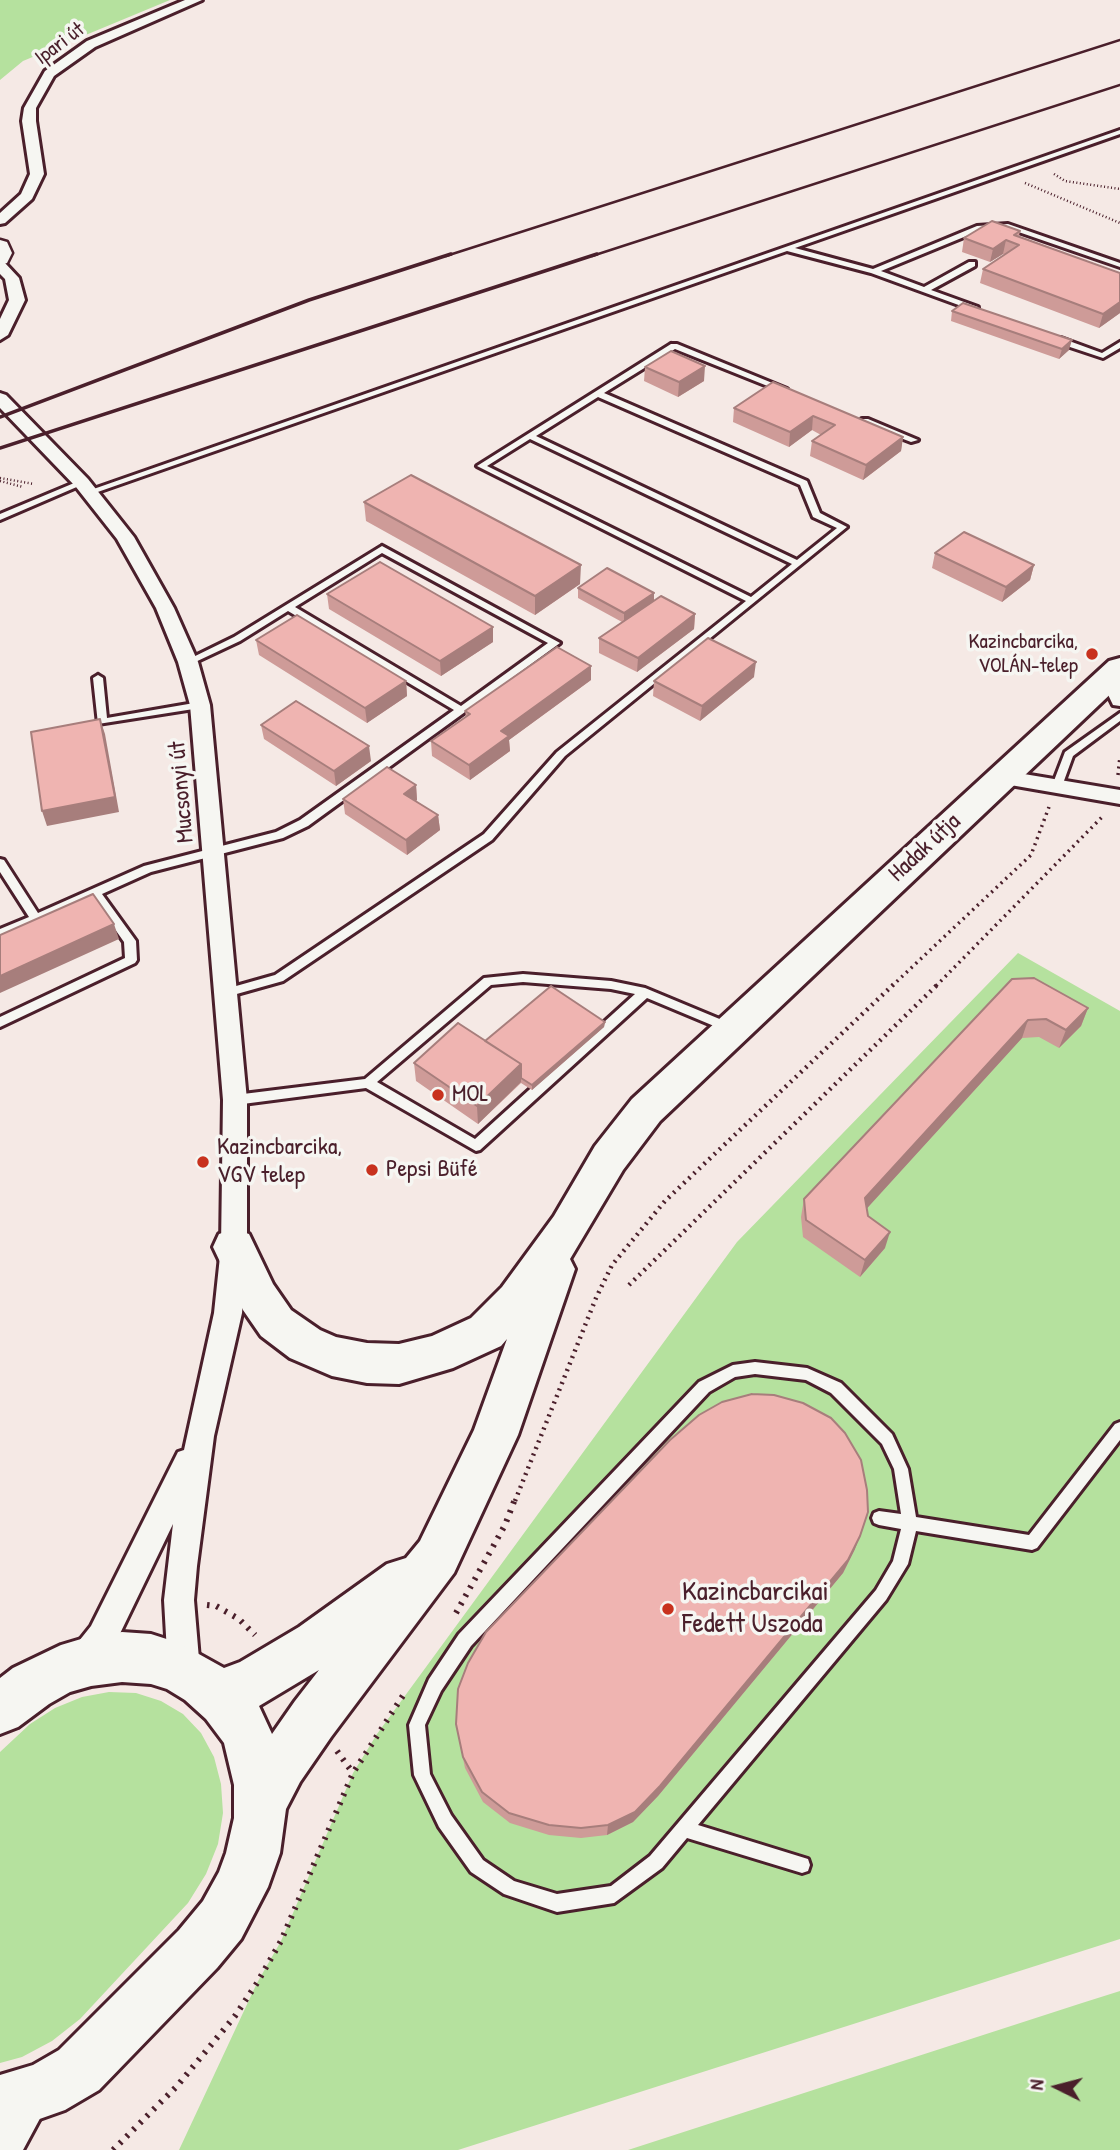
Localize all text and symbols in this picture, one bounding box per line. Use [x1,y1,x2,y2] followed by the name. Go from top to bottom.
[30,17,90,71] street label: Ipari út
[968,629,1078,679] place label: Kazincbarcika, VOLÁN-telep
[1084,646,1100,662] marker: Kazincbarcika, VOLÁN-telep
[163,740,201,844] street label: Mucsonyi út
[883,808,967,888] street label: Hadak útja
[452,1081,489,1109] place label: MOL
[430,1087,446,1103] marker: MOL
[217,1134,342,1190] place label: Kazincbarcika, VGV telep
[195,1154,211,1170] marker: Kazincbarcika, VGV telep
[386,1156,477,1184] place label: Pepsi Büfé
[364,1162,380,1178] marker: Pepsi Büfé
[682,1576,829,1642] place label: Kazincbarcikai Fedett Uszoda
[660,1601,676,1617] marker: Kazincbarcikai Fedett Uszoda
[1022,2052,1092,2122] north arrow
[1023,2078,1050,2091] text: N

